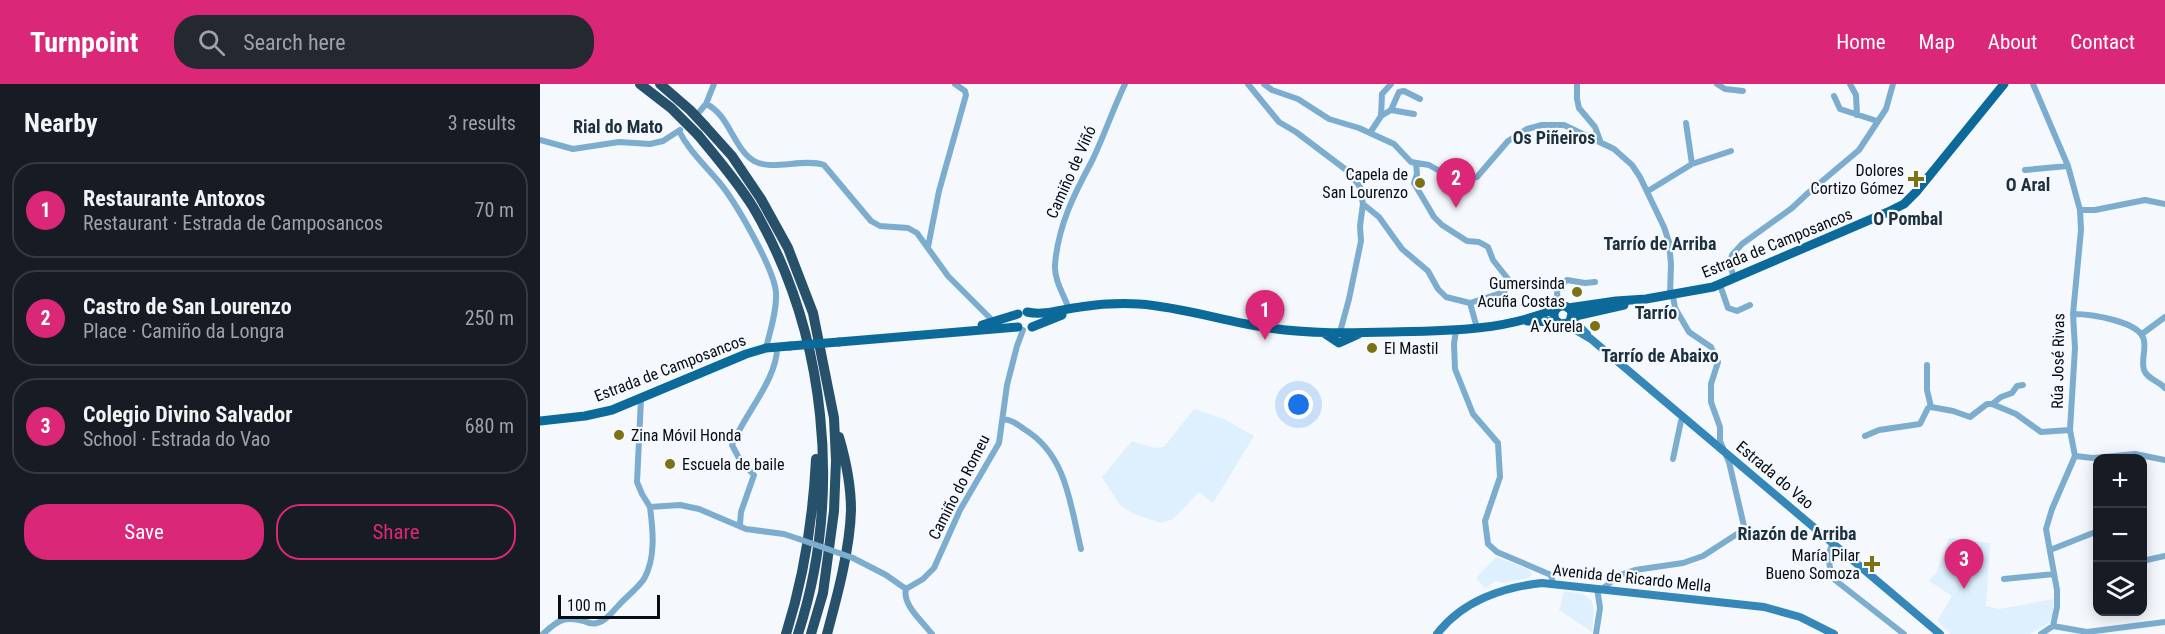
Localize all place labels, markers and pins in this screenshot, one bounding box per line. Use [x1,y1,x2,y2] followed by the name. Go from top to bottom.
[1436,158,1476,208] pin: 2
[1811,161,1904,198] place label: Dolores Cortizo Gómez
[1322,165,1408,202] place label: Capela de San Lourenzo
[1909,172,1923,186] marker: Dolores Cortizo Gómez
[1413,176,1427,190] marker: Capela de San Lourenzo
[1477,274,1565,311] place label: Gumersinda Acuña Costas
[1570,285,1584,299] marker: Gumersinda Acuña Costas
[1246,290,1284,340] pin: 1
[1530,317,1583,336] place label: A Xurela
[1588,319,1602,333] marker: A Xurela
[1384,339,1438,358] place label: El Mastil
[1365,341,1379,355] marker: El Mastil
[631,426,741,445] place label: Zina Móvil Honda
[612,428,626,442] marker: Zina Móvil Honda
[682,455,784,474] place label: Escuela de baile
[663,457,677,471] marker: Escuela de baile
[1944,540,1984,589] pin: 3
[1766,546,1860,583] place label: María Pilar Bueno Somoza
[1865,557,1879,571] marker: María Pilar Bueno Somoza

